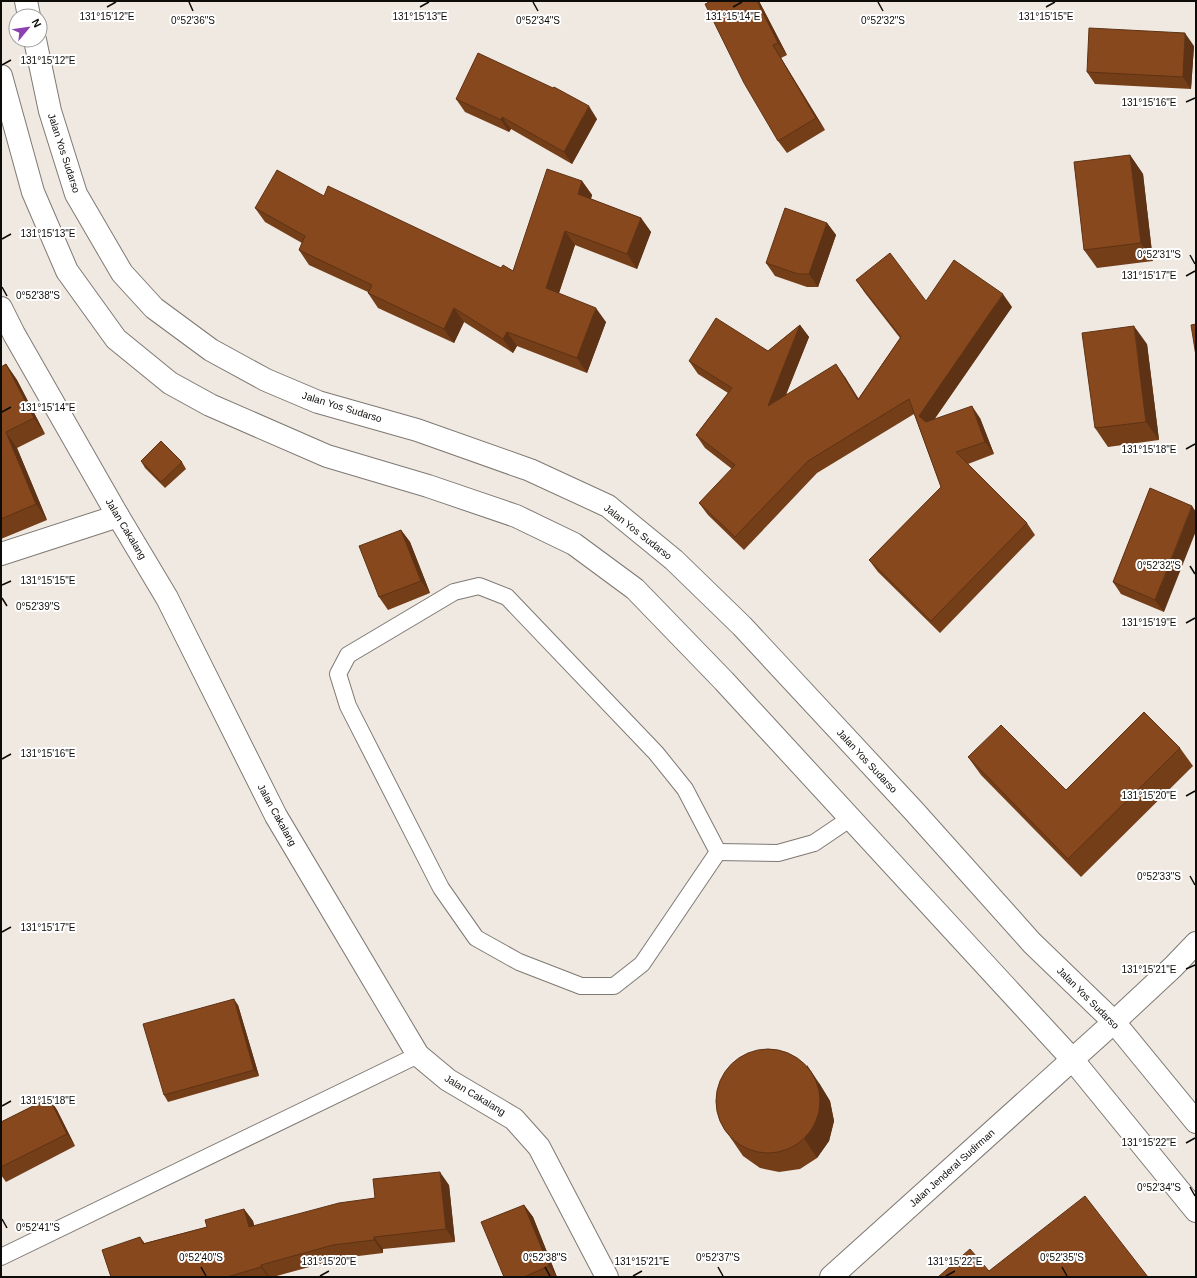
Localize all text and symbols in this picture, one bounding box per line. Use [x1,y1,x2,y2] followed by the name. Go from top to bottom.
[8,8,48,48] north arrow
[79,11,135,22] text: 131°15'12"E
[392,11,448,22] text: 131°15'13"E
[705,11,761,22] text: 131°15'14"E
[1018,11,1074,22] text: 131°15'15"E
[171,15,215,26] text: 0°52'36"S
[516,15,560,26] text: 0°52'34"S
[861,15,905,26] text: 0°52'32"S
[30,17,44,30] text: N
[20,55,76,66] text: 131°15'12"E
[1121,97,1177,108] text: 131°15'16"E
[46,112,82,195] street label: Jalan Yos Sudarso
[20,228,76,239] text: 131°15'13"E
[1137,249,1181,260] text: 0°52'31"S
[1121,270,1177,281] text: 131°15'17"E
[16,290,60,301] text: 0°52'38"S
[301,390,384,424] street label: Jalan Yos Sudarso
[20,402,76,413] text: 131°15'14"E
[1121,444,1177,455] text: 131°15'18"E
[104,497,148,561] street label: Jalan Cakalang
[602,502,674,562] street label: Jalan Yos Sudarso
[1137,560,1181,571] text: 0°52'32"S
[20,575,76,586] text: 131°15'15"E
[16,601,60,612] text: 0°52'39"S
[1121,617,1177,628] text: 131°15'19"E
[835,727,900,795] street label: Jalan Yos Sudarso
[20,748,76,759] text: 131°15'16"E
[255,782,299,848] street label: Jalan Cakalang
[1121,790,1177,801] text: 131°15'20"E
[1137,871,1181,882] text: 0°52'33"S
[20,922,76,933] text: 131°15'17"E
[1121,964,1177,975] text: 131°15'21"E
[1055,965,1121,1031] street label: Jalan Yos Sudarso
[443,1073,507,1117] street label: Jalan Cakalang
[20,1095,76,1106] text: 131°15'18"E
[907,1127,997,1209] street label: Jalan Jenderal Sudirman
[1121,1137,1177,1148] text: 131°15'22"E
[1137,1182,1181,1193] text: 0°52'34"S
[16,1222,60,1233] text: 0°52'41"S
[179,1252,223,1263] text: 0°52'40"S
[523,1252,567,1263] text: 0°52'38"S
[696,1252,740,1263] text: 0°52'37"S
[1040,1252,1084,1263] text: 0°52'35"S
[301,1256,357,1267] text: 131°15'20"E
[614,1256,670,1267] text: 131°15'21"E
[927,1256,983,1267] text: 131°15'22"E

